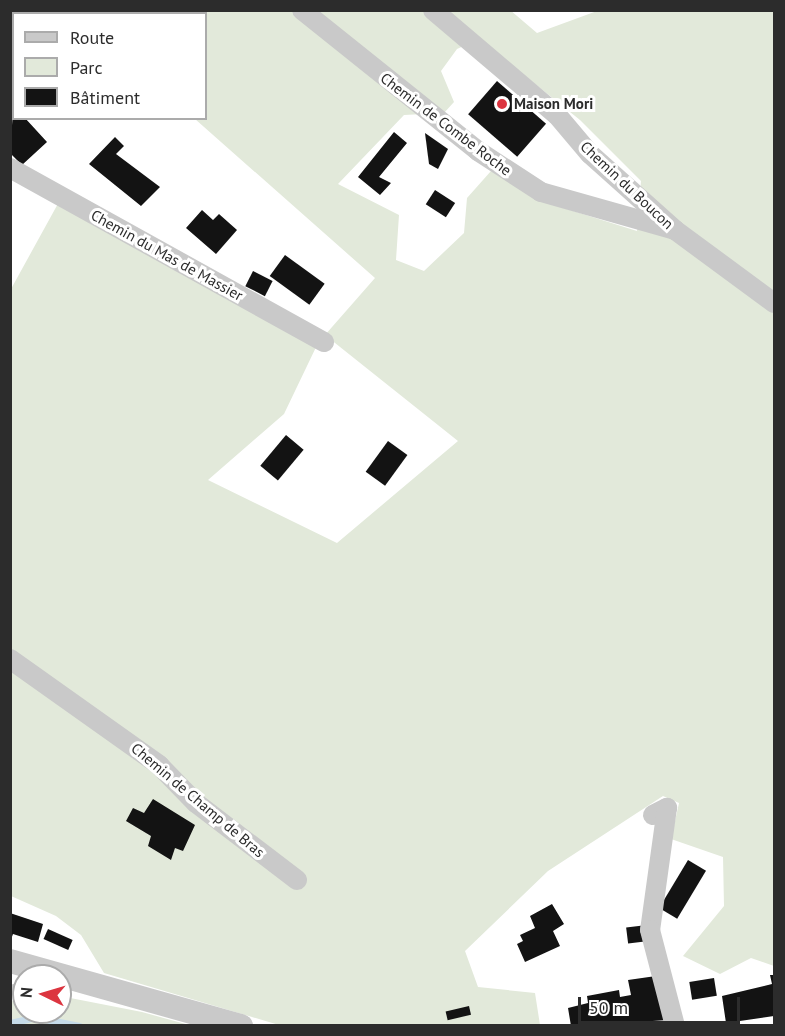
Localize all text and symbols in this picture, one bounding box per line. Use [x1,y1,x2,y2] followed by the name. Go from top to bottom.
[12,12,207,120] legend
[70,26,114,49] text: Route
[70,56,103,79] text: Parc
[377,69,515,179] street label: Chemin de Combe Roche
[70,86,140,109] text: Bâtiment
[514,95,593,113] place label: Maison Mori
[495,97,509,111] marker: Maison Mori
[577,137,677,233] street label: Chemin du Boucon
[88,206,246,304] street label: Chemin du Mas de Massier
[128,739,268,861] street label: Chemin de Champ de Bras
[12,964,72,1024] north arrow
[581,985,743,1023] scale bar
[16,987,36,999] text: N
[589,996,628,1019] text: 50 m

